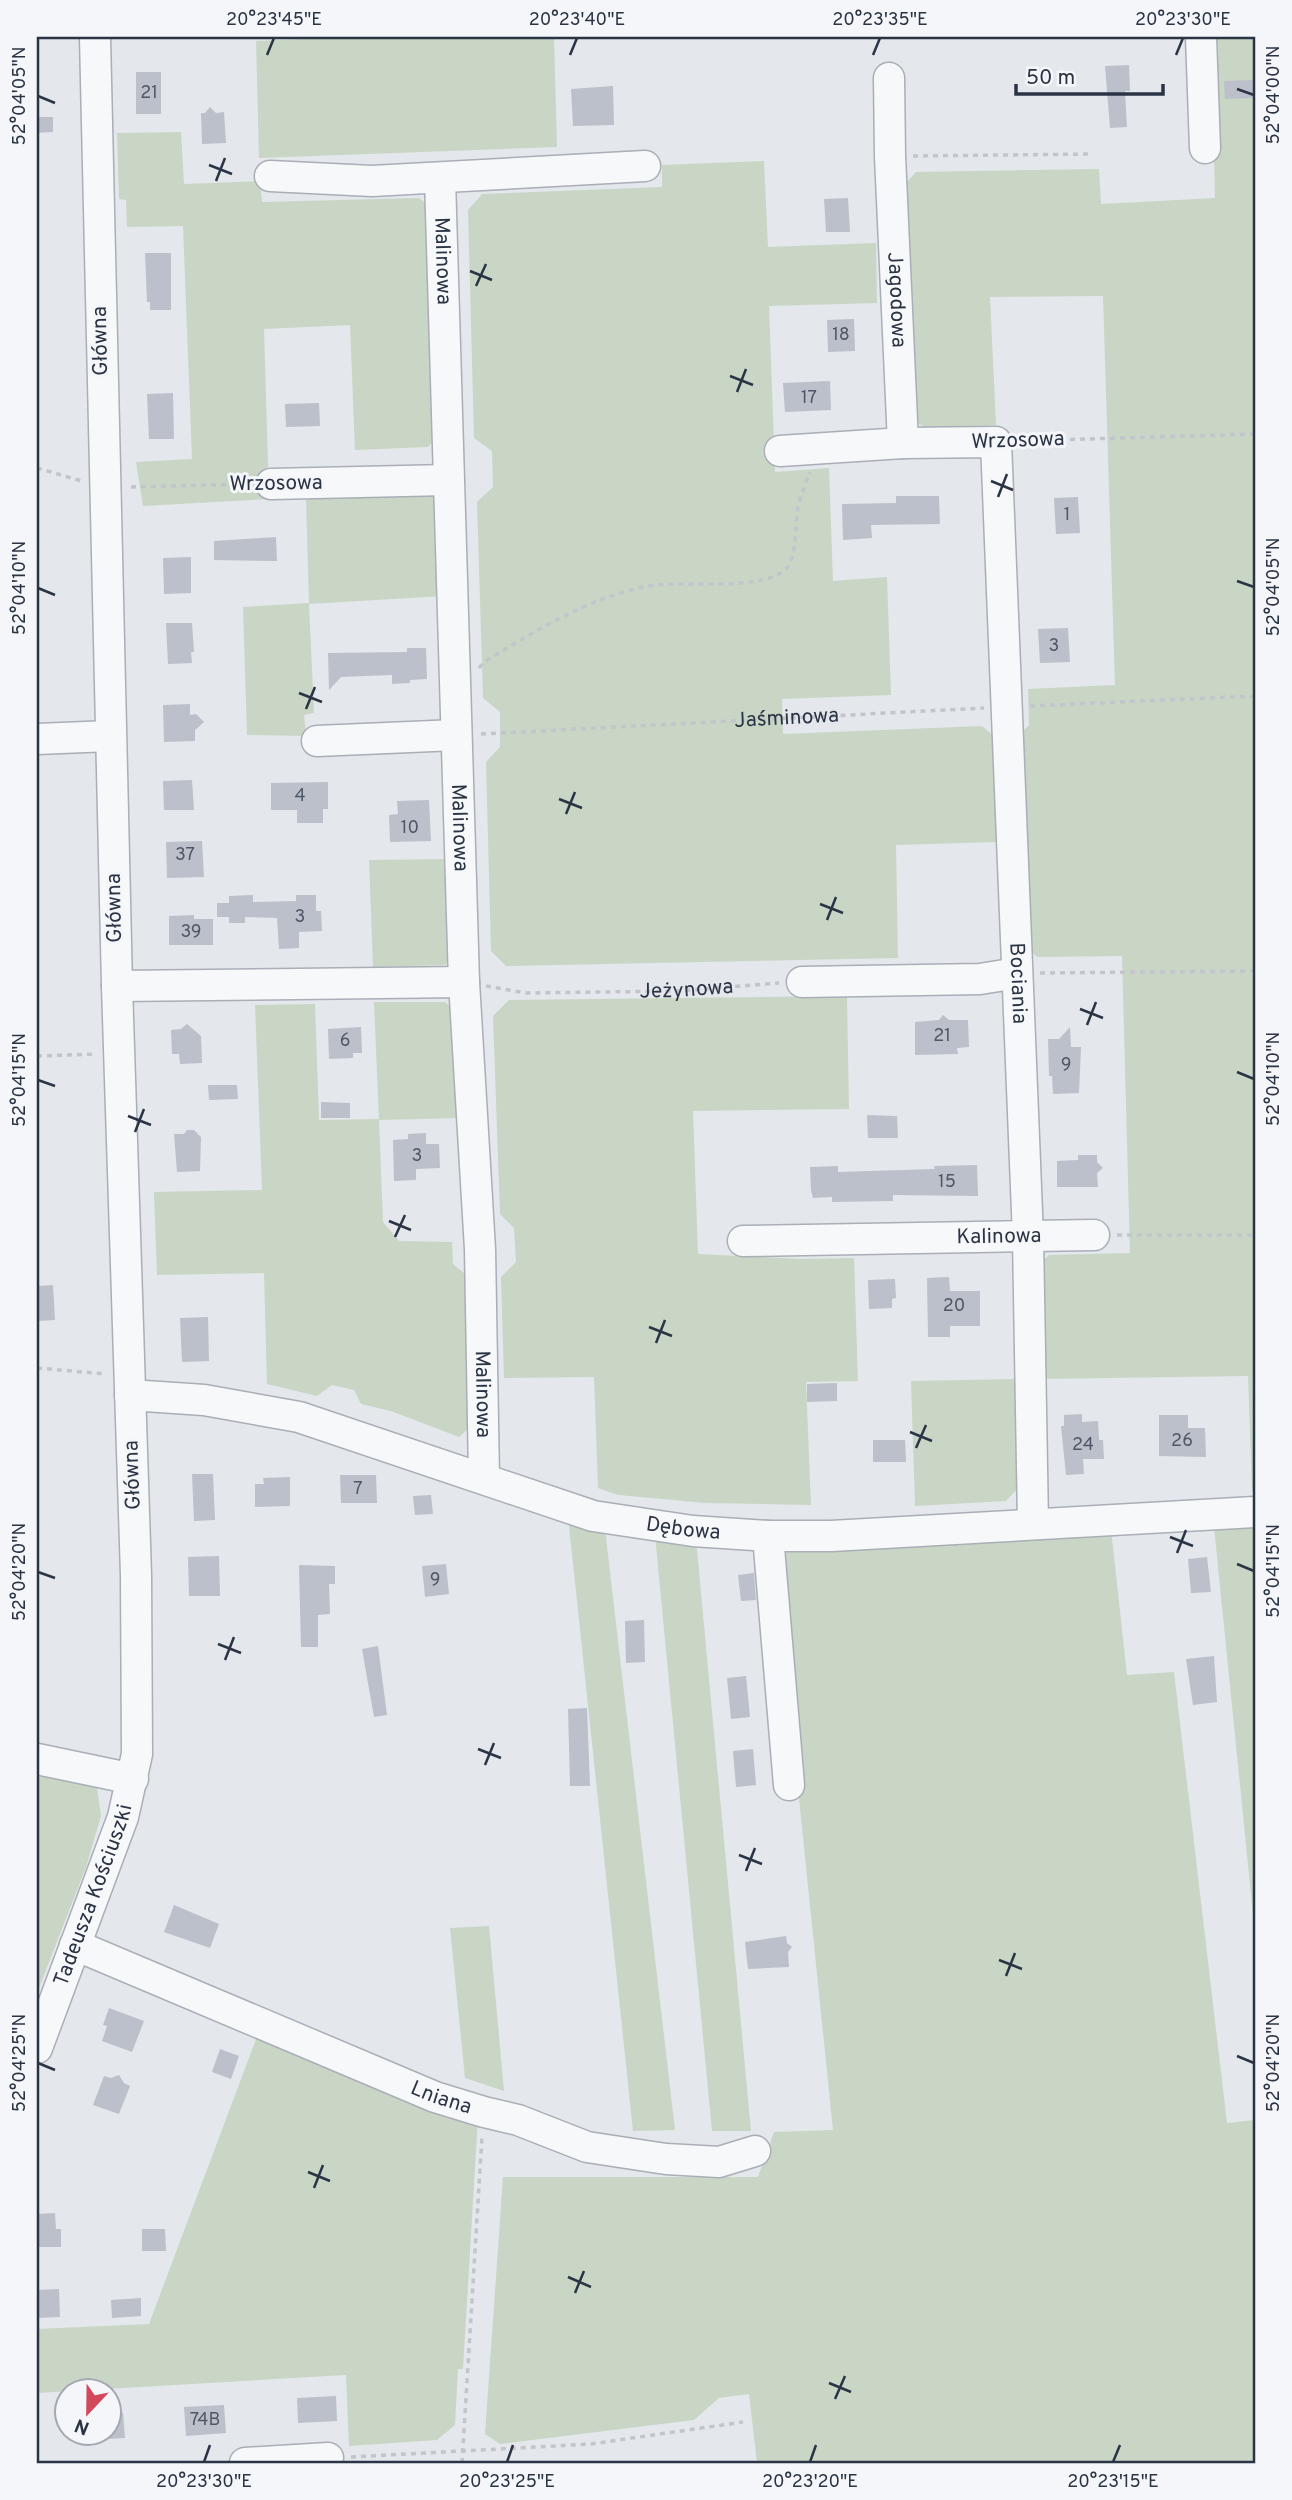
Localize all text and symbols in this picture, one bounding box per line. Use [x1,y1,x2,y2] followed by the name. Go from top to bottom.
[226,9,322,32] text: 20°23'45"E
[529,9,625,32] text: 20°23'40"E
[832,9,928,32] text: 20°23'35"E
[1135,9,1231,32] text: 20°23'30"E
[1263,45,1286,145] text: 52°04'00"N
[9,47,32,145] text: 52°04'05"N
[1016,52,1162,96] scale bar
[1026,65,1075,92] text: 50 m
[140,82,158,105] house number: 21
[428,217,457,305] street label: Malinowa
[881,251,912,348] street label: Jagodowa
[87,306,115,376] street label: Główna
[832,324,850,347] house number: 18
[801,387,817,410] house number: 17
[971,426,1065,456] street label: Wrzosowa
[229,470,323,498] street label: Wrzosowa
[1064,504,1070,527] house number: 1
[1263,538,1286,636] text: 52°04'05"N
[9,541,32,635] text: 52°04'10"N
[1049,635,1059,658] house number: 3
[733,702,840,734] street label: Jaśminowa
[445,783,474,872] street label: Malinowa
[294,785,306,808] house number: 4
[401,817,419,840] house number: 10
[175,844,195,867] house number: 37
[101,873,129,943] street label: Główna
[295,906,305,929] house number: 3
[180,921,202,944] house number: 39
[1003,942,1033,1025] street label: Bociania
[639,973,734,1005] street label: Jeżynowa
[933,1025,951,1048] house number: 21
[340,1030,350,1053] house number: 6
[1263,1032,1286,1126] text: 52°04'10"N
[9,1033,32,1127] text: 52°04'15"N
[1061,1054,1071,1077] house number: 9
[412,1145,422,1168] house number: 3
[938,1171,956,1194] house number: 15
[956,1222,1042,1251] street label: Kalinowa
[943,1295,965,1318] house number: 20
[468,1350,497,1438] street label: Malinowa
[1171,1430,1193,1453] house number: 26
[1072,1434,1094,1457] house number: 24
[118,1440,148,1510] street label: Główna
[353,1478,363,1501] house number: 7
[644,1511,721,1546] street label: Dębowa
[9,1523,32,1621] text: 52°04'20"N
[1263,1524,1286,1618] text: 52°04'15"N
[430,1569,440,1592] house number: 9
[48,1802,139,1990] street label: Tadeusza Kościuszki
[9,2014,32,2112] text: 52°04'25"N
[1263,2014,1286,2112] text: 52°04'20"N
[406,2075,475,2121] street label: Lniana
[52,2378,122,2448] north arrow
[190,2409,220,2432] house number: 74B
[72,2412,93,2440] text: N
[156,2471,252,2494] text: 20°23'30"E
[459,2471,555,2494] text: 20°23'25"E
[762,2471,858,2494] text: 20°23'20"E
[1067,2471,1159,2494] text: 20°23'15"E

